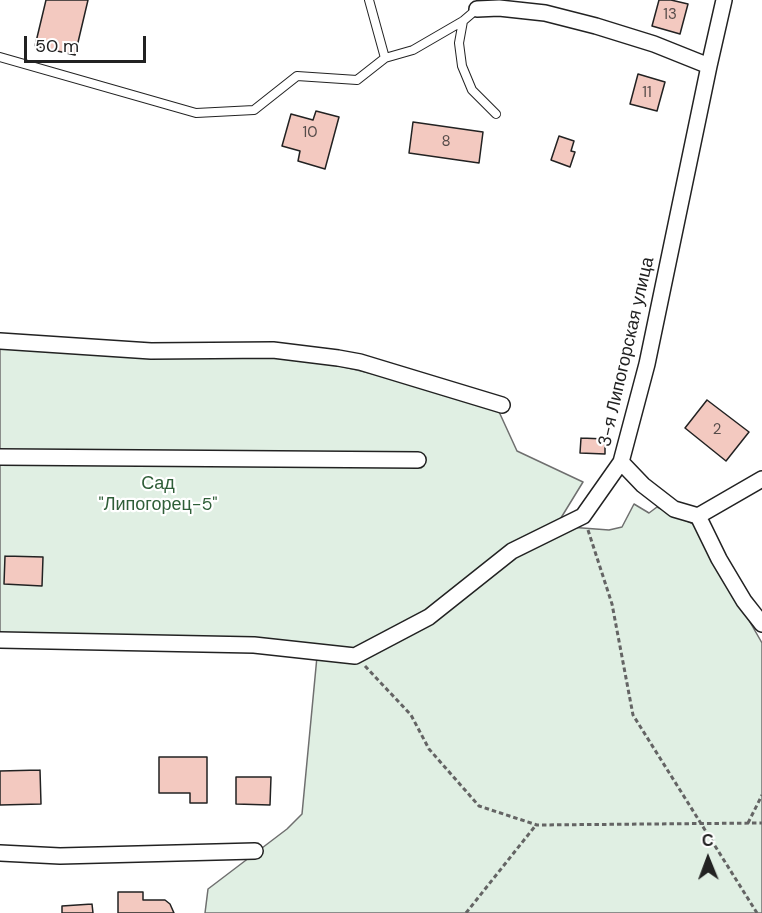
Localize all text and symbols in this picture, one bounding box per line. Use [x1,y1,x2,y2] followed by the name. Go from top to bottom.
[663,6,677,24] house number: 13
[27,24,148,62] scale bar
[35,34,79,58] text: 50 m
[642,84,652,102] house number: 11
[303,124,317,142] house number: 10
[441,133,451,151] house number: 8
[595,255,659,449] street label: 3-я Липогорская улица
[713,421,721,439] house number: 2
[98,473,218,516] park label: Сад "Липогорец-5"
[678,829,738,889] north arrow
[702,830,714,851] text: С

